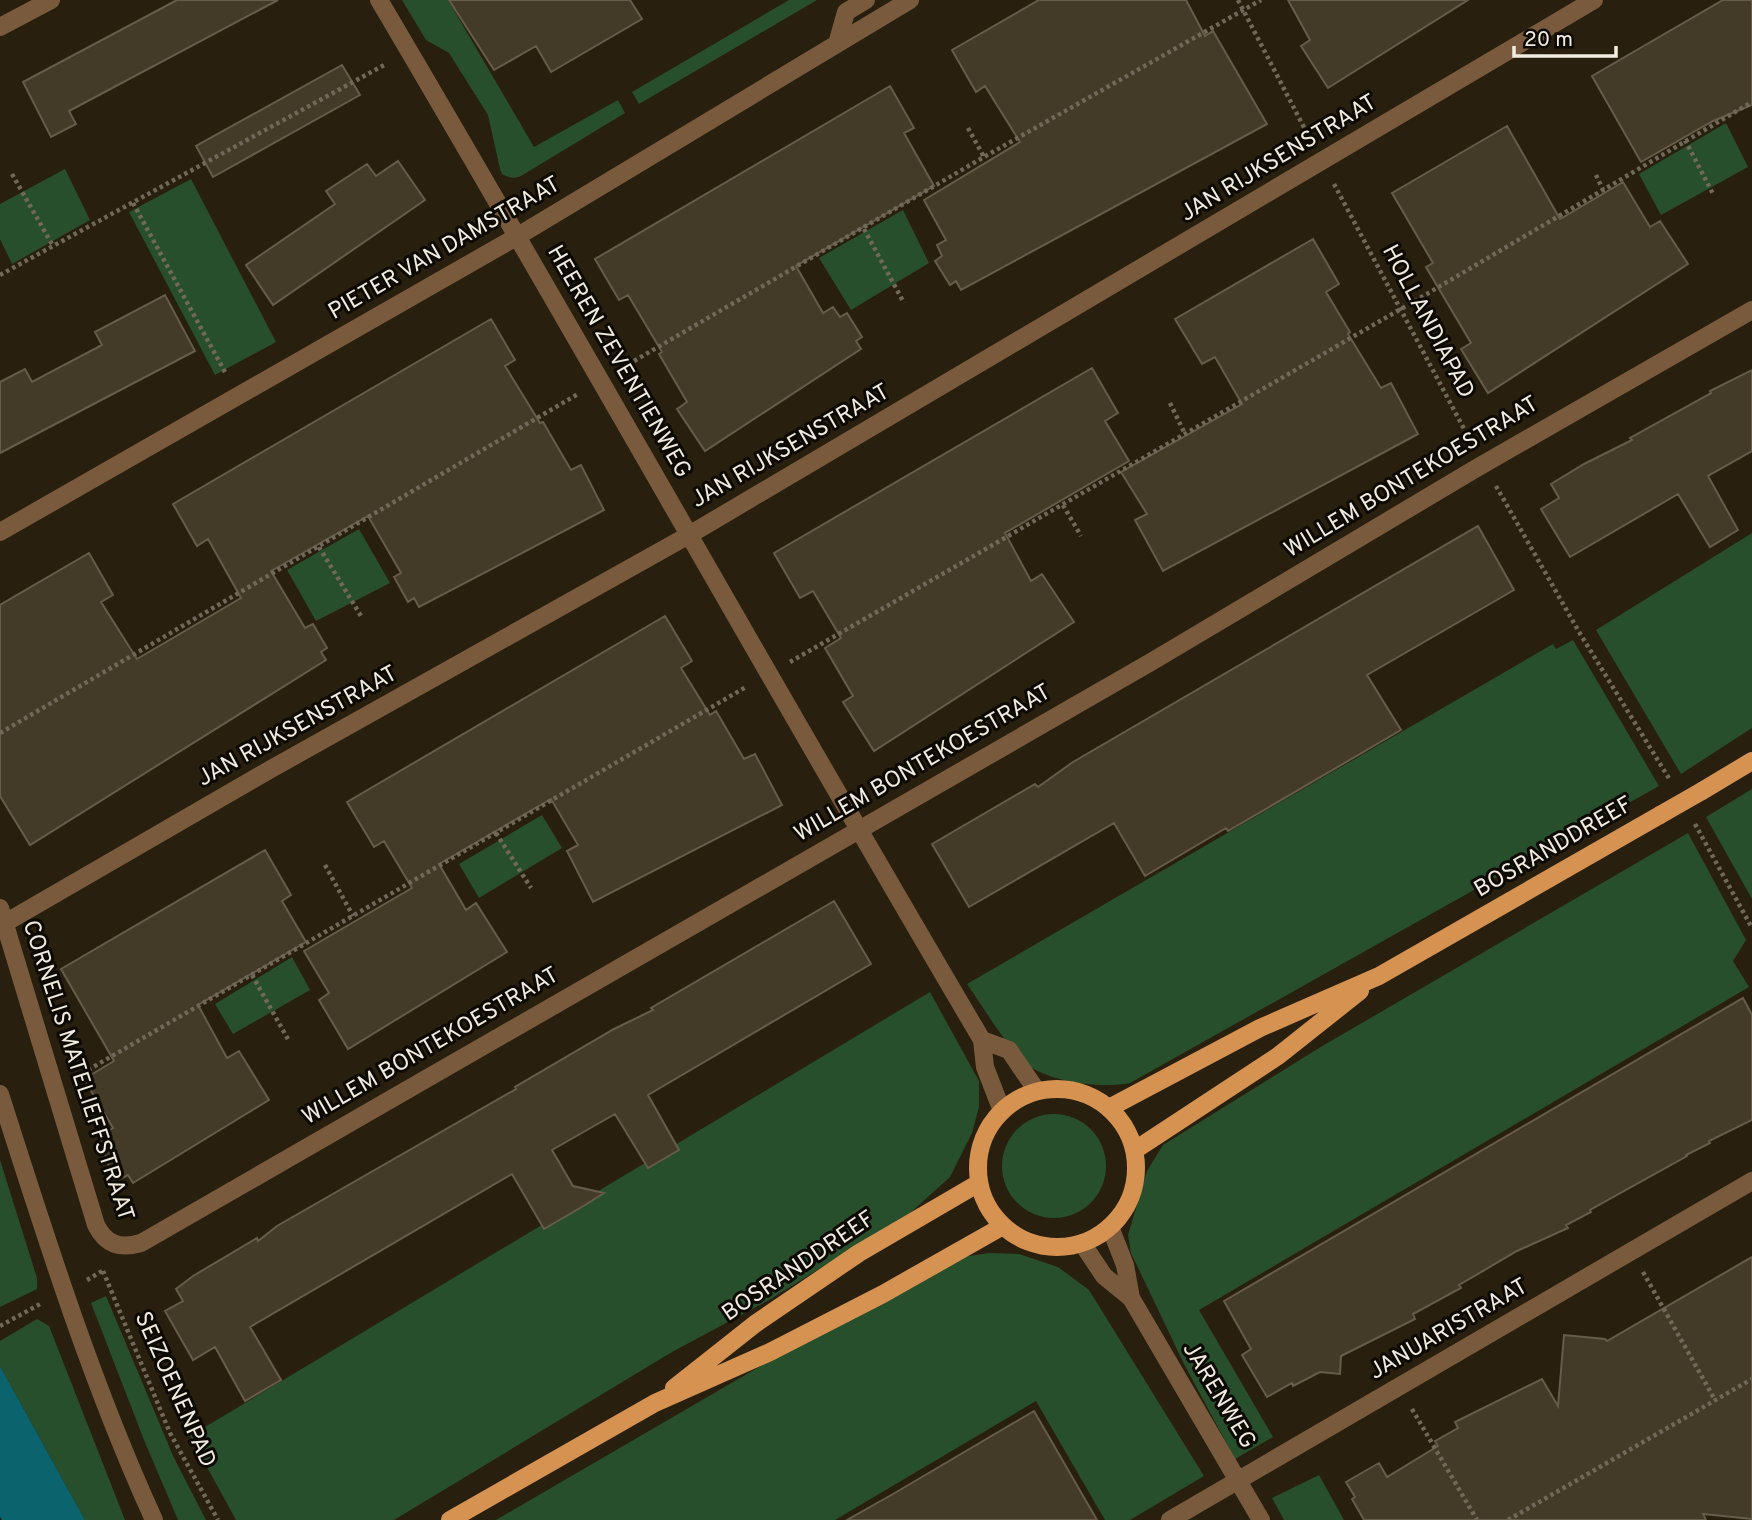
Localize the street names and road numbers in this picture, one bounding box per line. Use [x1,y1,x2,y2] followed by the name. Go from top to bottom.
[1175,89,1383,229] street label: JAN RIJKSENSTRAAT
[324,171,566,327] street label: PIETER VAN DAMSTRAAT
[539,240,697,484] street label: HEEREN ZEVENTIENWEG
[1374,240,1480,404] street label: HOLLANDIAPAD
[687,378,895,516] street label: JAN RIJKSENSTRAAT
[1280,390,1544,566] street label: WILLEM BONTEKOESTRAAT
[193,660,403,794] street label: JAN RIJKSENSTRAAT
[789,679,1057,849] street label: WILLEM BONTEKOESTRAAT
[1470,791,1638,905] street label: BOSRANDDREEF
[15,917,139,1225] street label: CORNELIS MATELIEFFSTRAAT
[297,962,565,1132] street label: WILLEM BONTEKOESTRAAT
[717,1205,881,1329] street label: BOSRANDDREEF
[1364,1273,1534,1387] street label: JANUARISTRAAT
[127,1308,221,1472] street label: SEIZOENENPAD
[1175,1337,1261,1455] street label: JARENWEG

